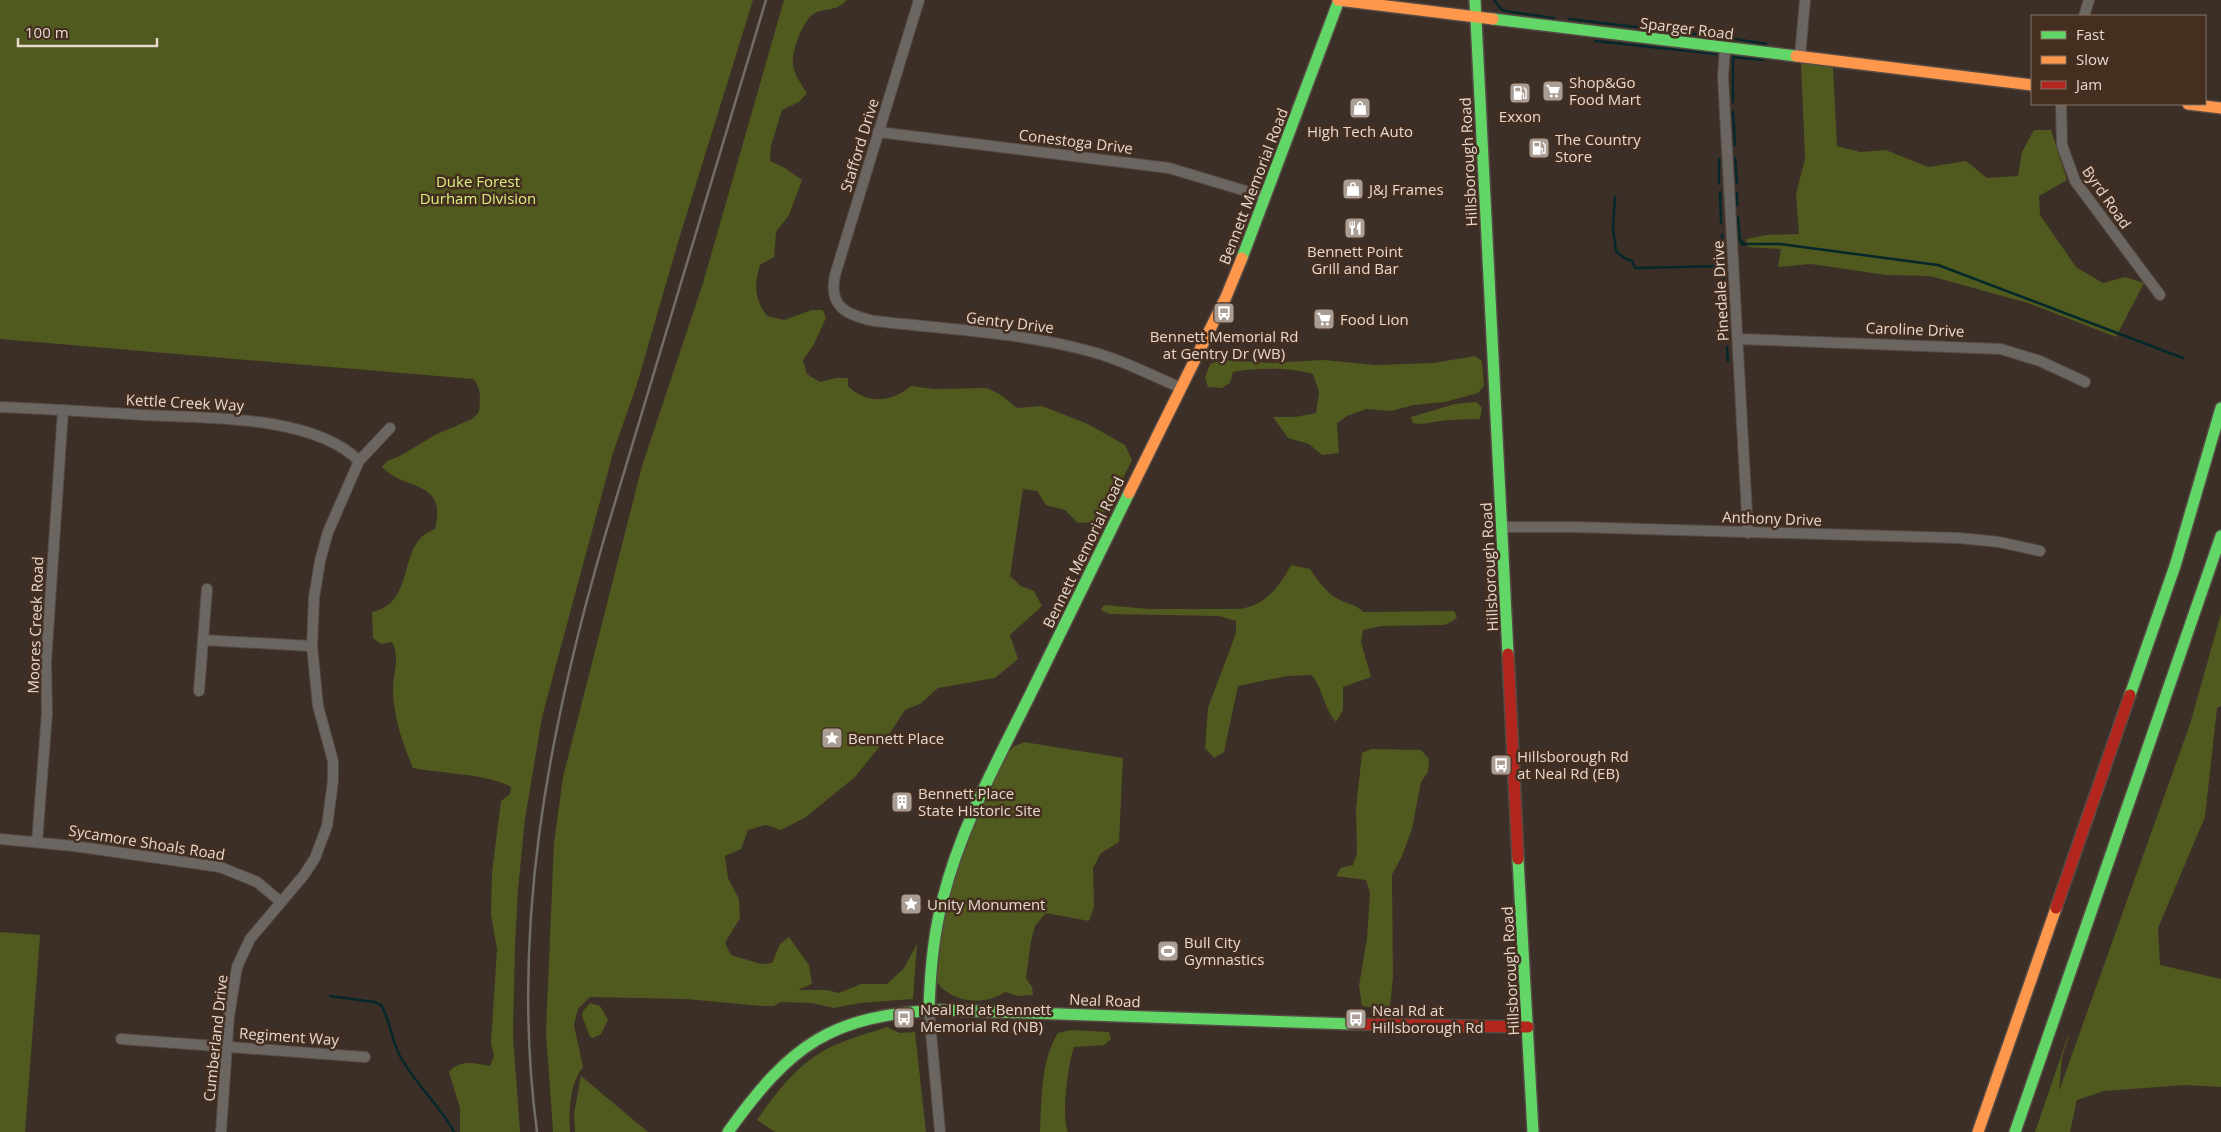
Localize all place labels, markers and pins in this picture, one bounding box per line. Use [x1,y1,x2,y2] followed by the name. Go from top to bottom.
[1569,72,1641,109] place label: Shop&Go Food Mart
[1541,79,1565,103] supermarket icon: Shop&Go Food Mart
[1508,81,1532,105] fuel station icon: Exxon
[1348,96,1372,120] shop icon: High Tech Auto
[1499,106,1541,126] place label: Exxon
[1307,121,1413,141] place label: High Tech Auto
[1555,129,1641,166] place label: The Country Store
[1527,136,1551,160] fuel station icon: The Country Store
[1341,177,1365,201] shop icon: J&J Frames
[1367,179,1444,199] place label: J&J Frames
[1343,216,1367,240] restaurant icon: Bennett Point Grill and Bar
[1307,241,1403,278] place label: Bennett Point Grill and Bar
[1212,301,1236,325] bus stop icon: Bennett Memorial Rd at Gentry Dr (WB)
[1312,307,1336,331] supermarket icon: Food Lion
[1340,309,1409,329] place label: Food Lion
[1150,326,1298,363] place label: Bennett Memorial Rd at Gentry Dr (WB)
[820,726,844,750] place icon: Bennett Place
[848,728,944,748] place label: Bennett Place
[1517,746,1629,783] place label: Hillsborough Rd at Neal Rd (EB)
[1489,753,1513,777] bus stop icon: Hillsborough Rd at Neal Rd (EB)
[918,783,1041,820] place label: Bennett Place State Historic Site
[890,790,914,814] building icon: Bennett Place State Historic Site
[899,892,923,916] place icon: Unity Monument
[927,894,1045,914] place label: Unity Monument
[1184,932,1264,969] place label: Bull City Gymnastics
[1156,939,1180,963] sports icon: Bull City Gymnastics
[920,999,1051,1036] place label: Neal Rd at Bennett Memorial Rd (NB)
[1372,1000,1484,1037] place label: Neal Rd at Hillsborough Rd
[892,1006,916,1030] bus stop icon: Neal Rd at Bennett Memorial Rd (NB)
[1344,1007,1368,1031] bus stop icon: Neal Rd at Hillsborough Rd

